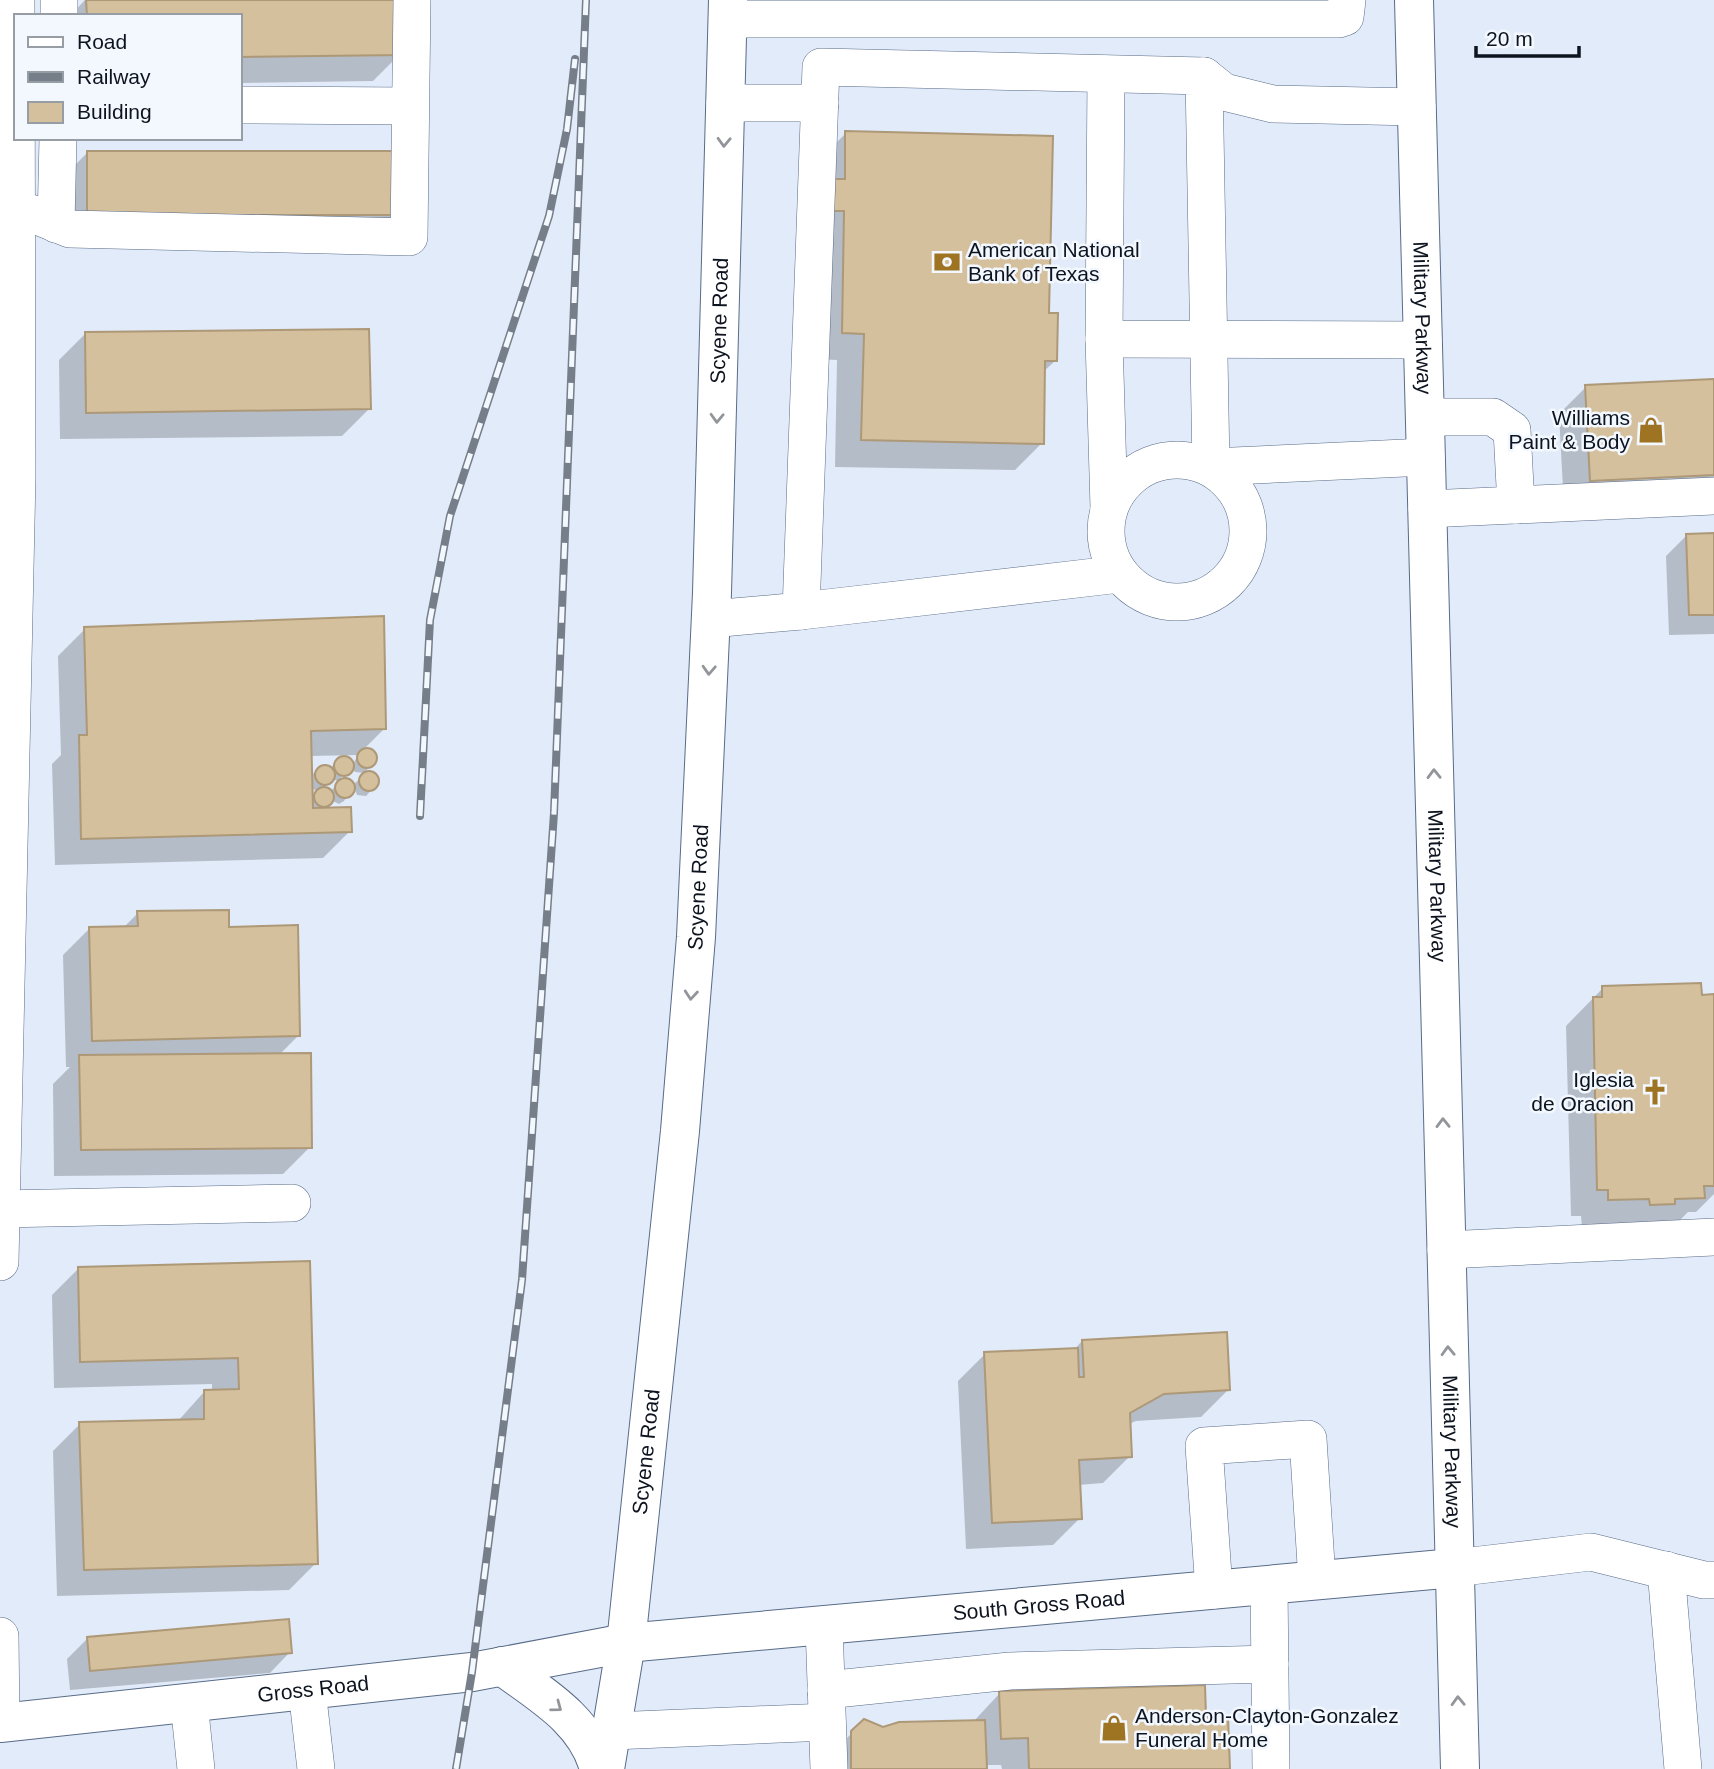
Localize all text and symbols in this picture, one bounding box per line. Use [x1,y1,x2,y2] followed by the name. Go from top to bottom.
[14,14,242,140] legend
[1476,14,1579,58] scale bar
[1486,27,1533,50] text: 20 m
[77,30,127,53] text: Road
[77,65,151,88] text: Railway
[77,100,152,123] text: Building
[717,136,732,147] one-way arrow
[968,238,1140,285] place label: American National Bank of Texas
[1409,241,1436,395] street label: Military Parkway
[932,247,962,277] bank icon: American National Bank of Texas
[706,257,732,384] street label: Scyene Road
[1509,406,1631,453] place label: Williams Paint & Body
[709,413,725,424] one-way arrow
[1636,415,1666,445] shop icon: Williams Paint & Body
[701,665,716,676] one-way arrow
[1426,768,1442,778] one-way arrow
[1424,809,1451,963] street label: Military Parkway
[683,824,712,951] street label: Scyene Road
[684,990,699,1001] one-way arrow
[1531,1068,1634,1115] place label: Iglesia de Oracion
[1640,1077,1670,1107] church icon: Iglesia de Oracion
[1435,1118,1450,1129] one-way arrow
[1441,1345,1456,1356] one-way arrow
[1439,1375,1466,1529] street label: Military Parkway
[628,1388,664,1516] street label: Scyene Road
[952,1586,1126,1624] street label: South Gross Road
[256,1671,370,1706] street label: Gross Road
[1450,1695,1465,1706] one-way arrow
[549,1699,561,1712] one-way arrow
[1135,1704,1399,1751] place label: Anderson-Clayton-Gonzalez Funeral Home
[1099,1713,1129,1743] shop icon: Anderson-Clayton-Gonzalez Funeral Home

